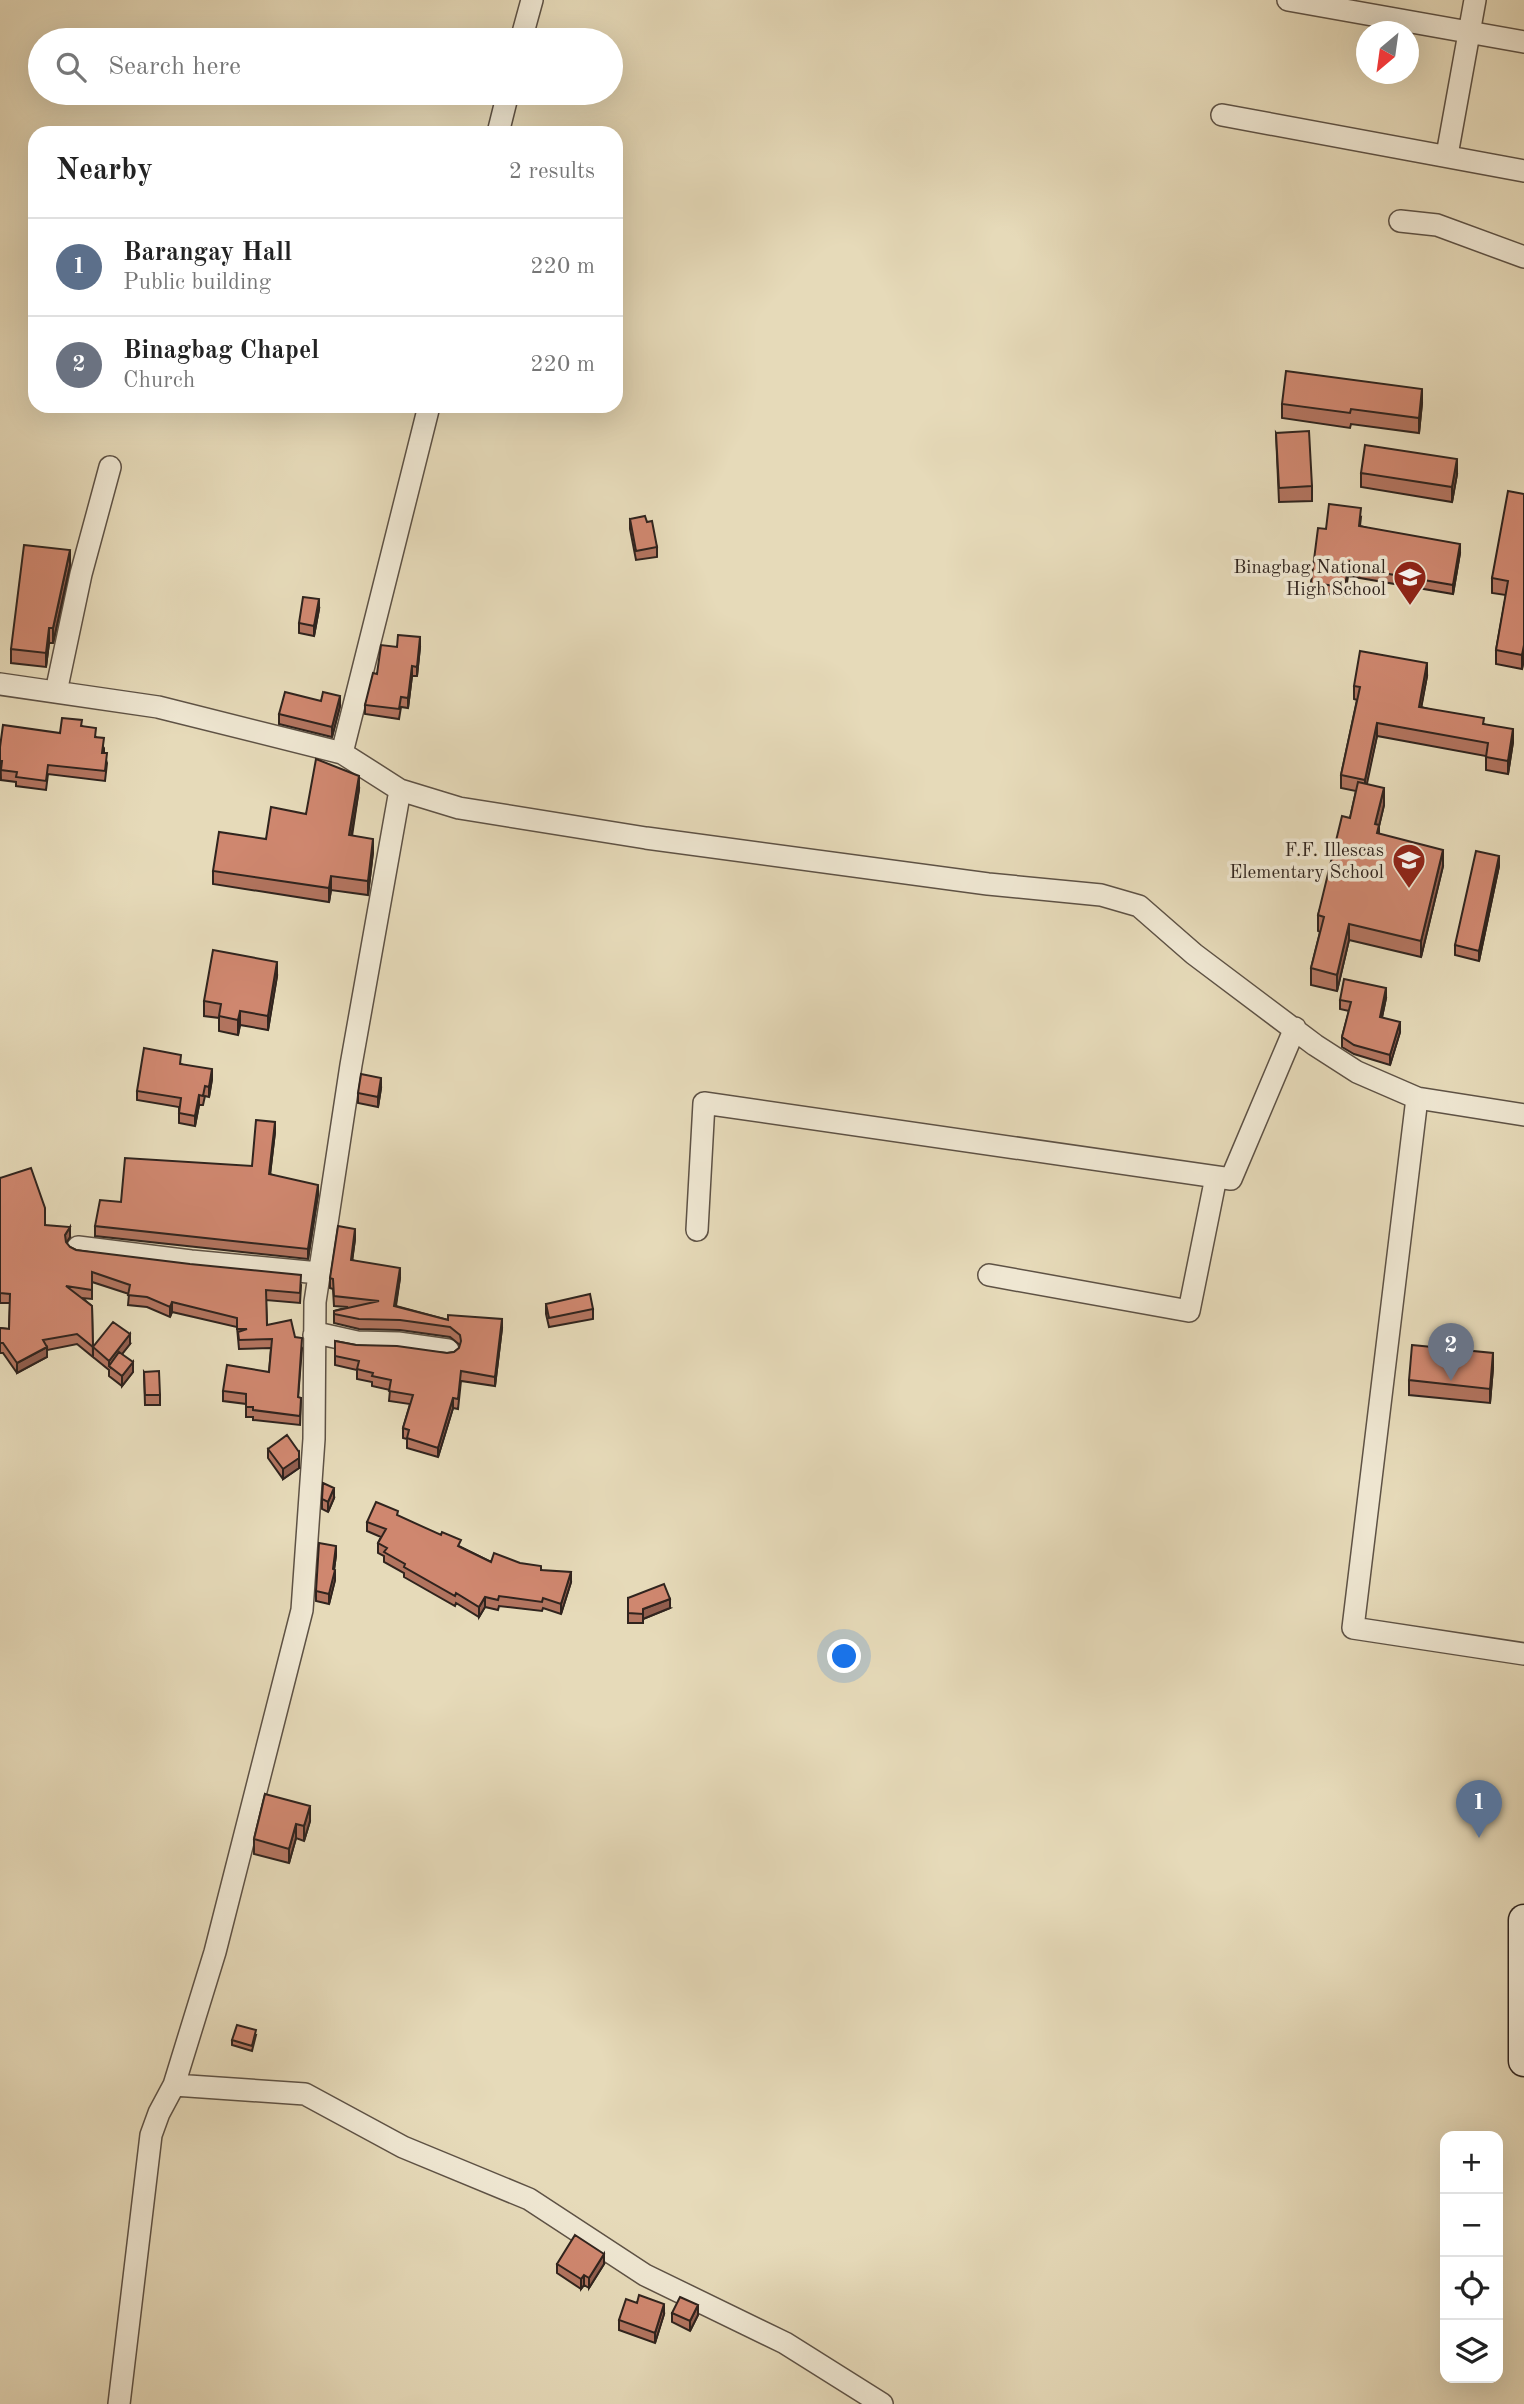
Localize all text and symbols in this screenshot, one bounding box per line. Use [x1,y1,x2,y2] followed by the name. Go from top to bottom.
[1356,21,1419,84] north arrow
[28,28,623,105] search box
[52,48,90,86] icon: search
[108,54,241,80] text: Search here
[56,156,153,186] text: Nearby
[509,160,595,183] text: 2 results
[123,240,292,266] text: Barangay Hall
[72,255,86,278] text: 1
[530,255,595,278] text: 220 m
[123,271,271,294] text: Public building
[123,338,319,364] text: Binagbag Chapel
[72,353,86,376] text: 2
[530,353,595,376] text: 220 m
[123,369,195,392] text: Church
[1391,558,1429,607] school or university icon: Binagbag National High School
[1233,559,1386,600] place label: Binagbag National High School
[1390,841,1428,890] school or university icon: F.F. Illescas Elementary School
[1229,842,1384,883] place label: F.F. Illescas Elementary School
[1428,1323,1474,1381] pin: 2
[827,1639,861,1673] your location
[1456,1780,1502,1838] pin: 1
[1440,2131,1503,2383] map controls
[1440,2131,1503,2194] button: +
[1440,2194,1503,2257] button: −
[1440,2257,1503,2320] button: locate
[1440,2320,1503,2383] button: layers

